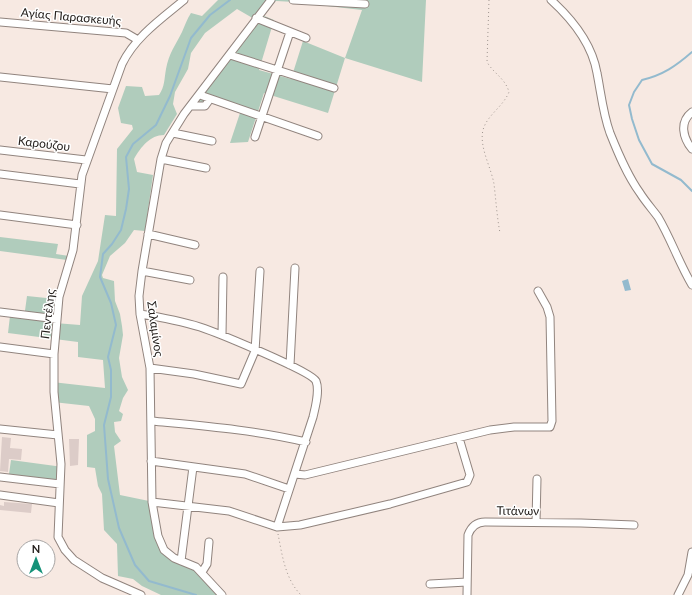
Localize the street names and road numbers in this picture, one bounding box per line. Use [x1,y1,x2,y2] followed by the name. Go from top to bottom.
[20,5,122,28] street label: Αγίας Παρασκευής
[17,133,71,154] street label: Καρούζου
[37,288,58,340] street label: Πεντέλης
[144,300,167,358] street label: Σαλαμίνος
[497,503,539,518] street label: Τιτάνων

